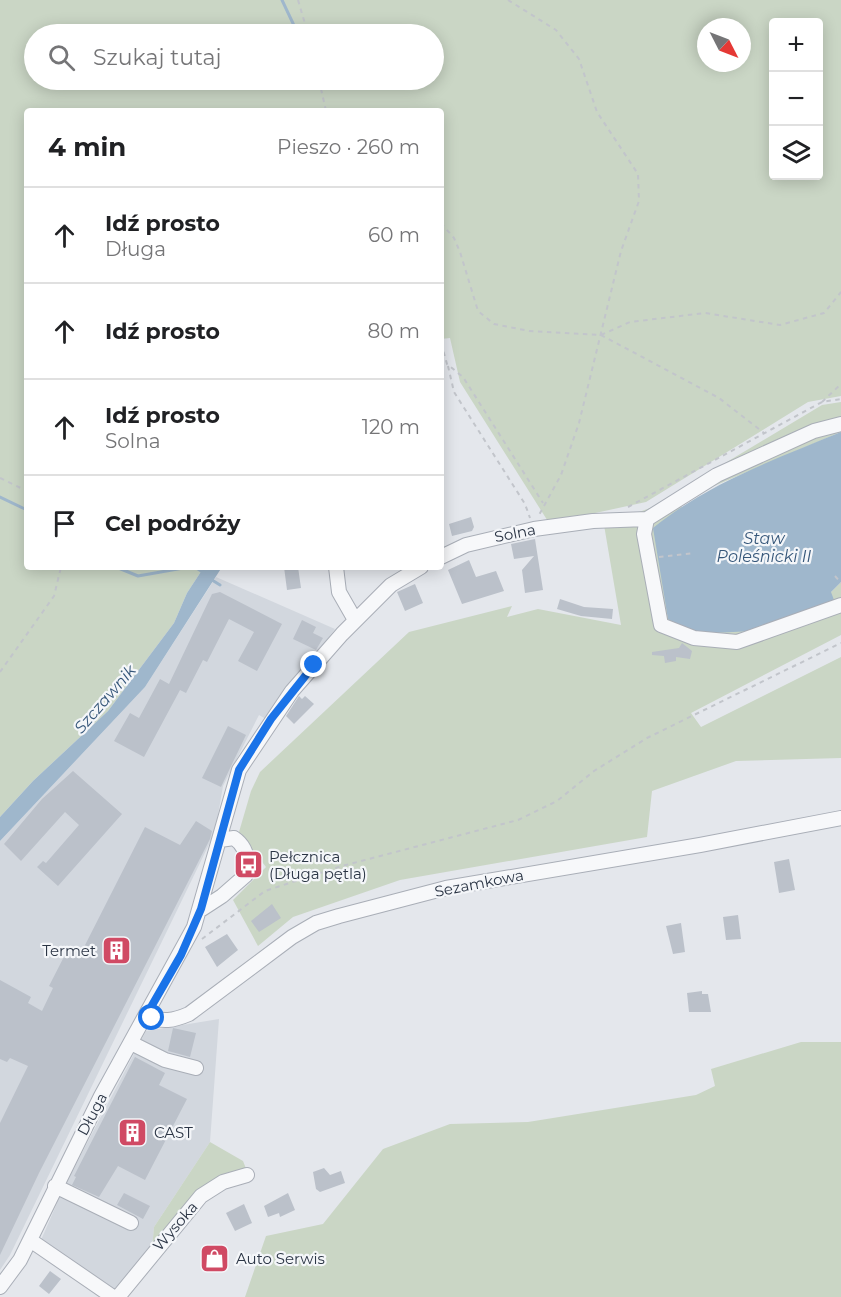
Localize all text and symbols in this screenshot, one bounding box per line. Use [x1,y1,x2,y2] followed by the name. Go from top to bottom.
[697,18,751,72] north arrow
[769,18,823,180] map controls
[769,18,823,72] button: +
[24,24,444,90] search box
[45,41,78,74] icon: search
[93,44,221,71] text: Szukaj tutaj
[769,72,823,126] button: −
[769,126,823,180] button: layers
[48,131,126,163] text: 4 min
[277,135,420,159] text: Pieszo · 260 m
[105,210,220,237] text: Idź prosto
[48,219,81,252] icon: ahead
[368,223,420,247] text: 60 m
[105,237,166,261] text: Długa
[48,315,81,348] icon: ahead
[105,318,220,345] text: Idź prosto
[368,319,420,343] text: 80 m
[105,402,220,429] text: Idź prosto
[48,411,81,444] icon: ahead
[362,415,420,439] text: 120 m
[105,429,161,453] text: Solna
[48,507,81,540] icon: arrive
[105,510,241,537] text: Cel podróży
[493,520,537,546] street label: Solna
[717,529,812,566] water label: Staw Poleśnicki II
[300,651,326,677] route end
[70,660,141,737] water label: Szczawnik
[269,847,367,883] place label: Pełcznica (Długa pętla)
[232,849,264,881] bus stop icon: Pełcznica (Długa pętla)
[433,865,525,901] street label: Sezamkowa
[101,934,133,966] building icon: Termet
[42,941,96,960] place label: Termet
[138,1004,164,1030] route start
[73,1089,111,1139] street label: Długa
[117,1116,149,1148] building icon: CAST
[154,1123,193,1142] place label: CAST
[148,1197,202,1255] street label: Wysoka
[199,1242,231,1274] shop icon: Auto Serwis
[236,1249,325,1268] place label: Auto Serwis

